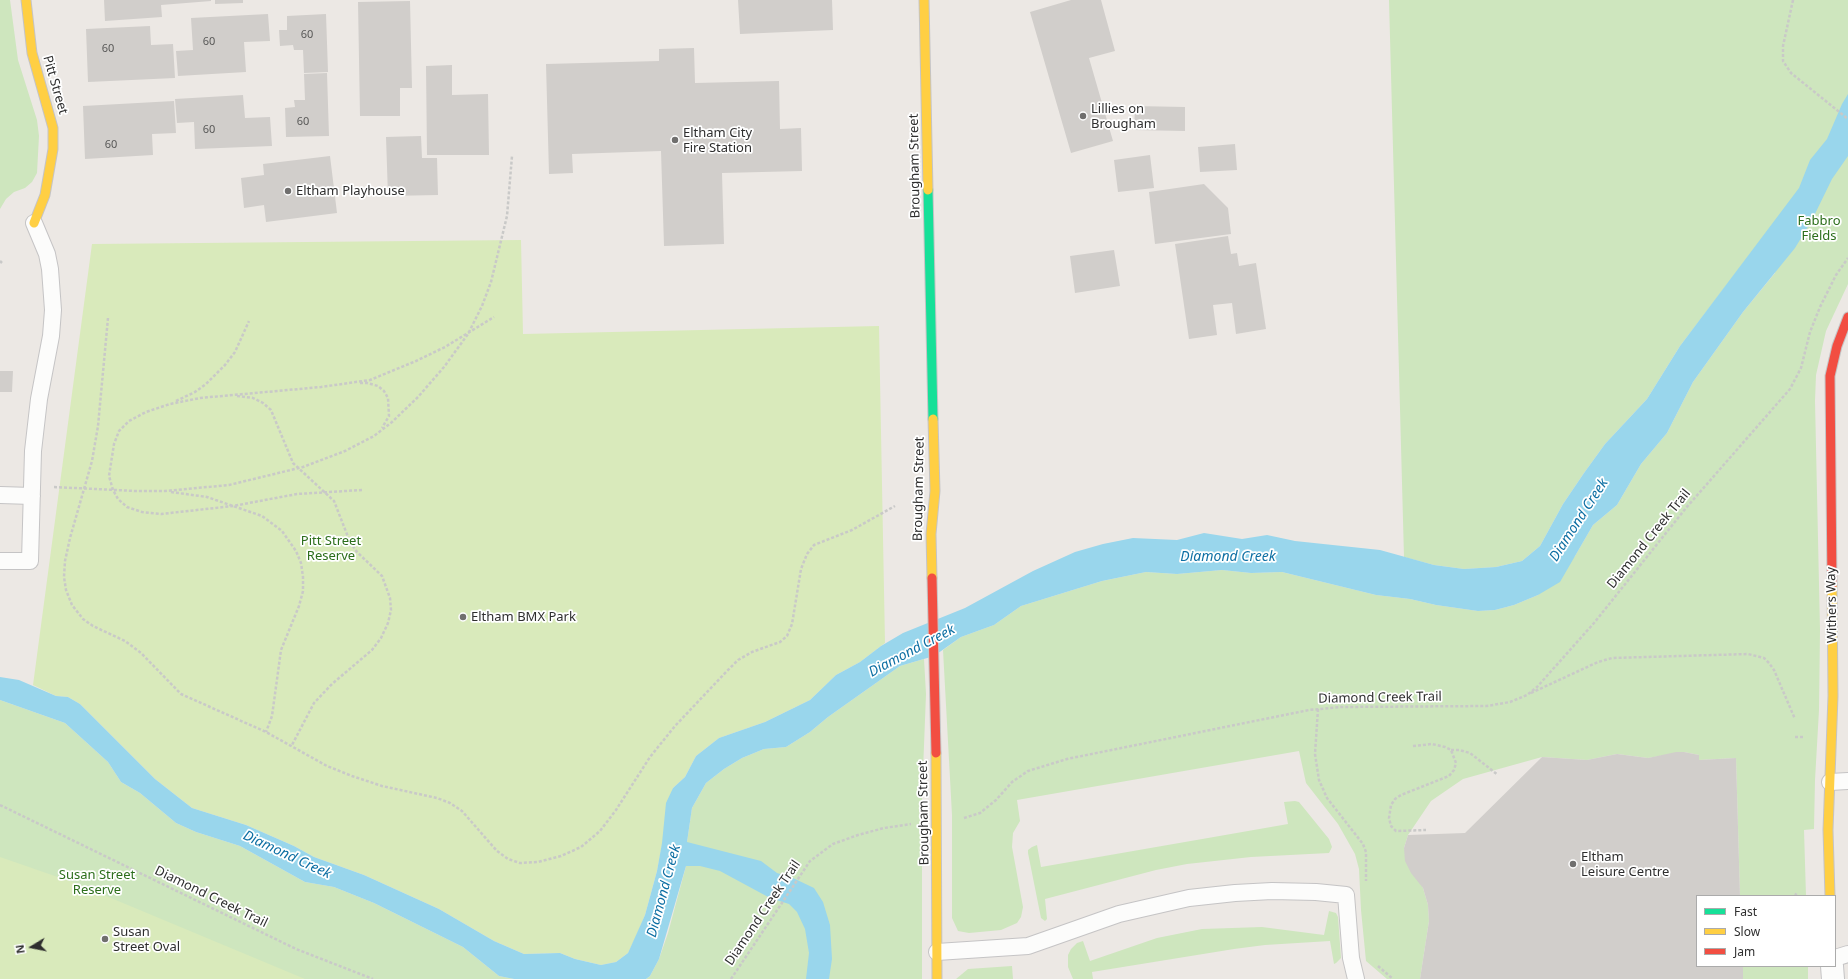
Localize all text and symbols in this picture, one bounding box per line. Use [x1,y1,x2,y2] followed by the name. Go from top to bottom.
[301,28,313,42] house number: 60
[203,35,215,49] house number: 60
[102,42,114,56] house number: 60
[39,54,71,116] street label: Pitt Street
[1091,101,1156,132] place label: Lillies on Brougham
[1078,111,1088,121] marker: Lillies on Brougham
[906,114,924,218] street label: Brougham Street
[297,115,309,129] house number: 60
[203,123,215,137] house number: 60
[683,125,752,156] place label: Eltham City Fire Station
[670,135,680,145] marker: Eltham City Fire Station
[105,138,117,152] house number: 60
[296,183,405,199] place label: Eltham Playhouse
[283,186,293,196] marker: Eltham Playhouse
[1797,213,1841,244] park label: Fabbro Fields
[910,437,928,541] street label: Brougham Street
[1546,475,1612,565] water label: Diamond Creek
[1604,486,1694,592] street label: Diamond Creek Trail
[301,533,361,564] park label: Pitt Street Reserve
[1180,549,1276,565] water label: Diamond Creek
[1824,567,1840,643] street label: Withers Way
[471,609,576,625] place label: Eltham BMX Park
[458,612,468,622] marker: Eltham BMX Park
[866,621,958,681] water label: Diamond Creek
[1318,689,1442,707] street label: Diamond Creek Trail
[915,761,933,865] street label: Brougham Street
[240,827,334,883] water label: Diamond Creek
[644,843,684,939] water label: Diamond Creek
[1581,849,1669,880] place label: Eltham Leisure Centre
[722,857,804,969] street label: Diamond Creek Trail
[1568,859,1578,869] marker: Eltham Leisure Centre
[152,863,270,931] street label: Diamond Creek Trail
[59,867,135,898] park label: Susan Street Reserve
[1696,895,1836,967] legend
[1734,903,1757,920] text: Fast
[1734,923,1760,940] text: Slow
[113,924,180,955] place label: Susan Street Oval
[12,927,52,967] north arrow
[100,934,110,944] marker: Susan Street Oval
[12,943,28,955] text: N
[1734,943,1755,960] text: Jam

